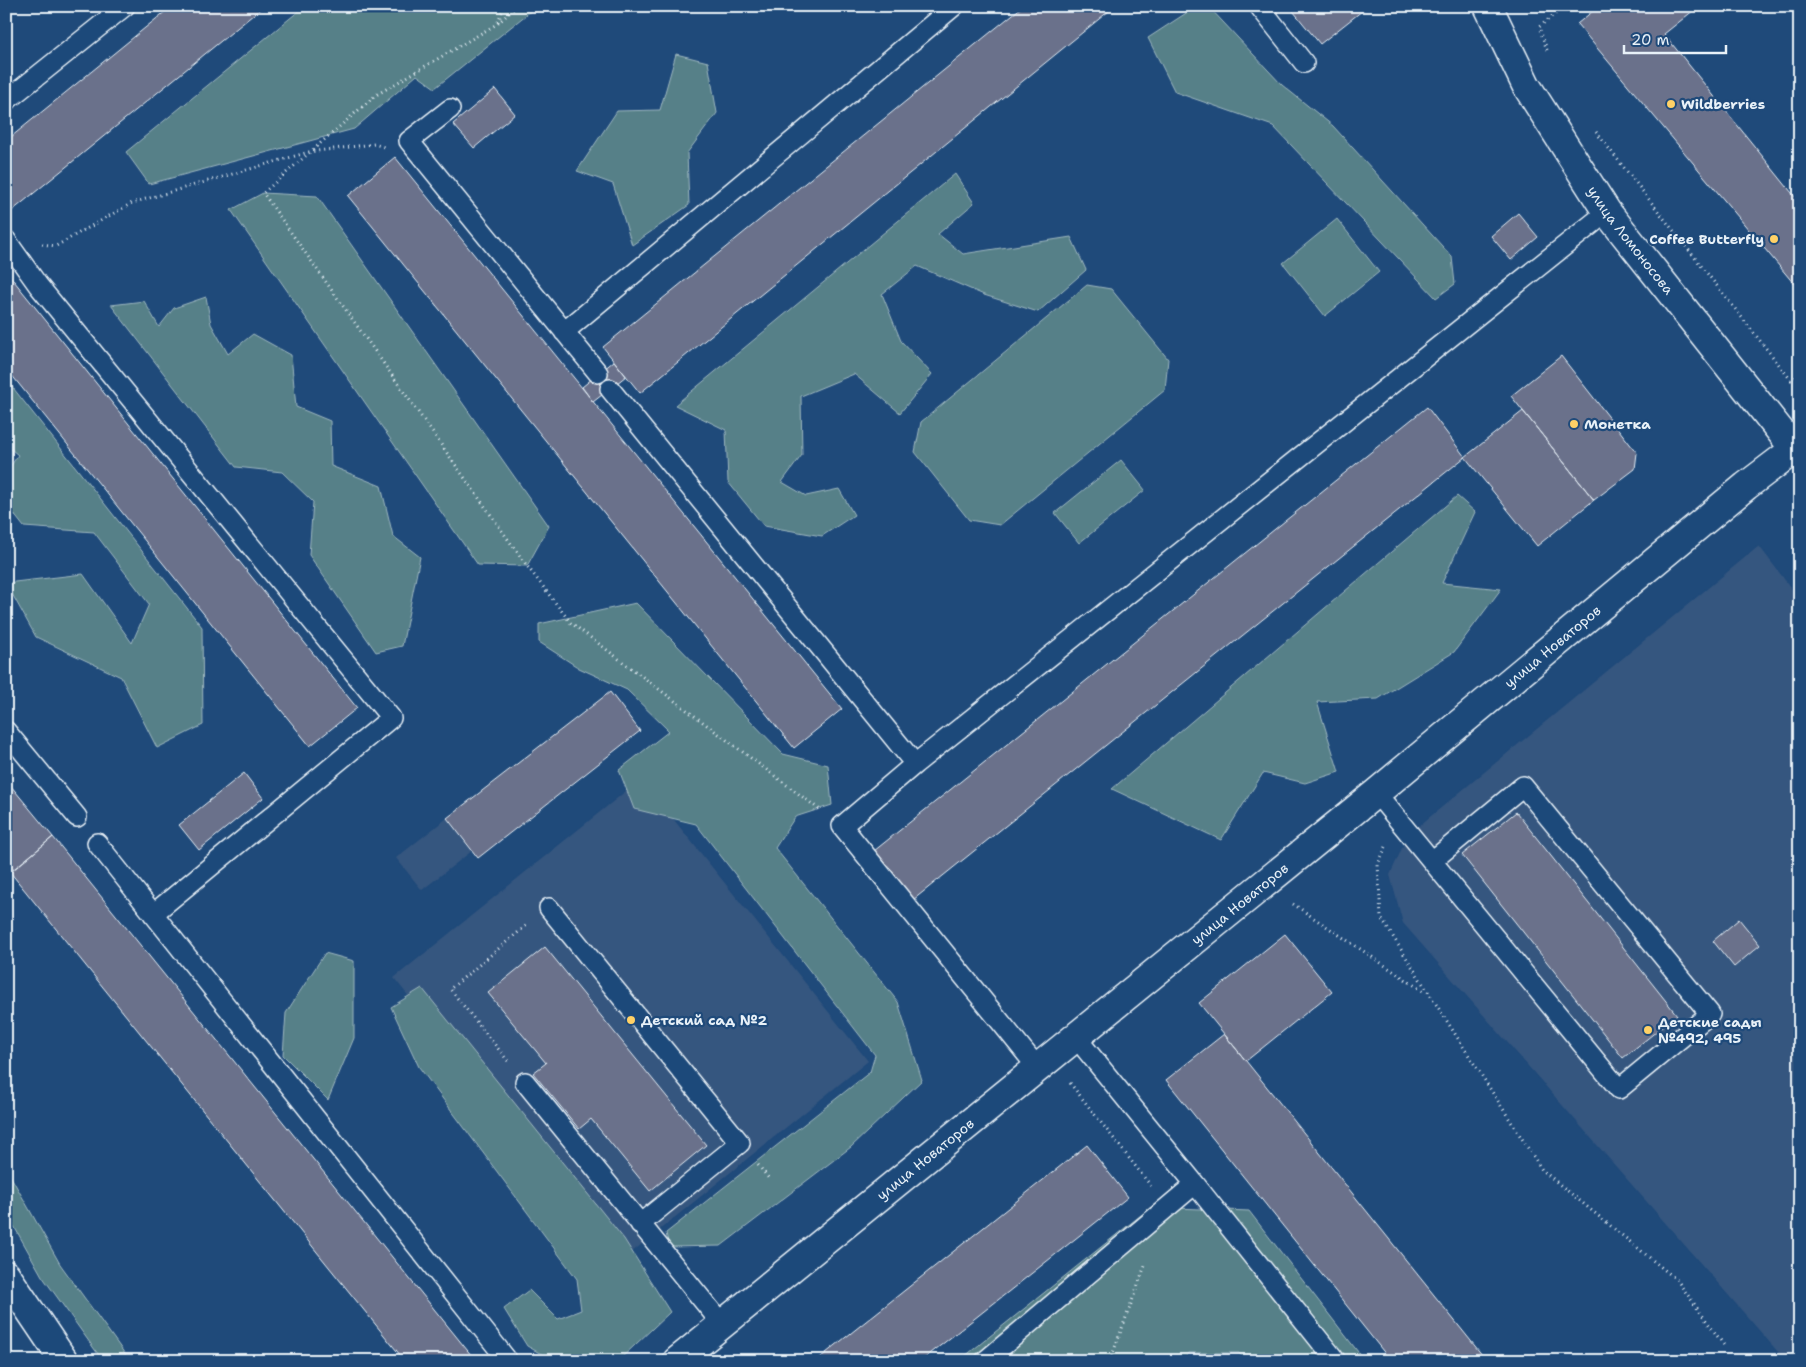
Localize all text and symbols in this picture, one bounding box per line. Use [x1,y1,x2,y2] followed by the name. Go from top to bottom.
[1624,22,1726,54] scale bar
[1631,30,1670,50] text: 20 m
[1681,95,1765,113] place label: Wildberries
[1665,98,1677,110] marker: Wildberries
[1584,182,1678,298] street label: улица Ломоносова
[1649,230,1764,248] place label: Coffee Butterfly
[1768,233,1780,245] marker: Coffee Butterfly
[1584,415,1651,433] place label: Монетка
[1568,418,1580,430] marker: Монетка
[1500,601,1605,692] street label: улица Новаторов
[1187,859,1292,949] street label: улица Новаторов
[641,1011,768,1029] place label: Детский сад №2
[1658,1013,1762,1047] place label: Детские сады №492, 495
[625,1014,637,1026] marker: Детский сад №2
[1642,1024,1654,1036] marker: Детские сады №492, 495
[873,1114,978,1204] street label: улица Новаторов

